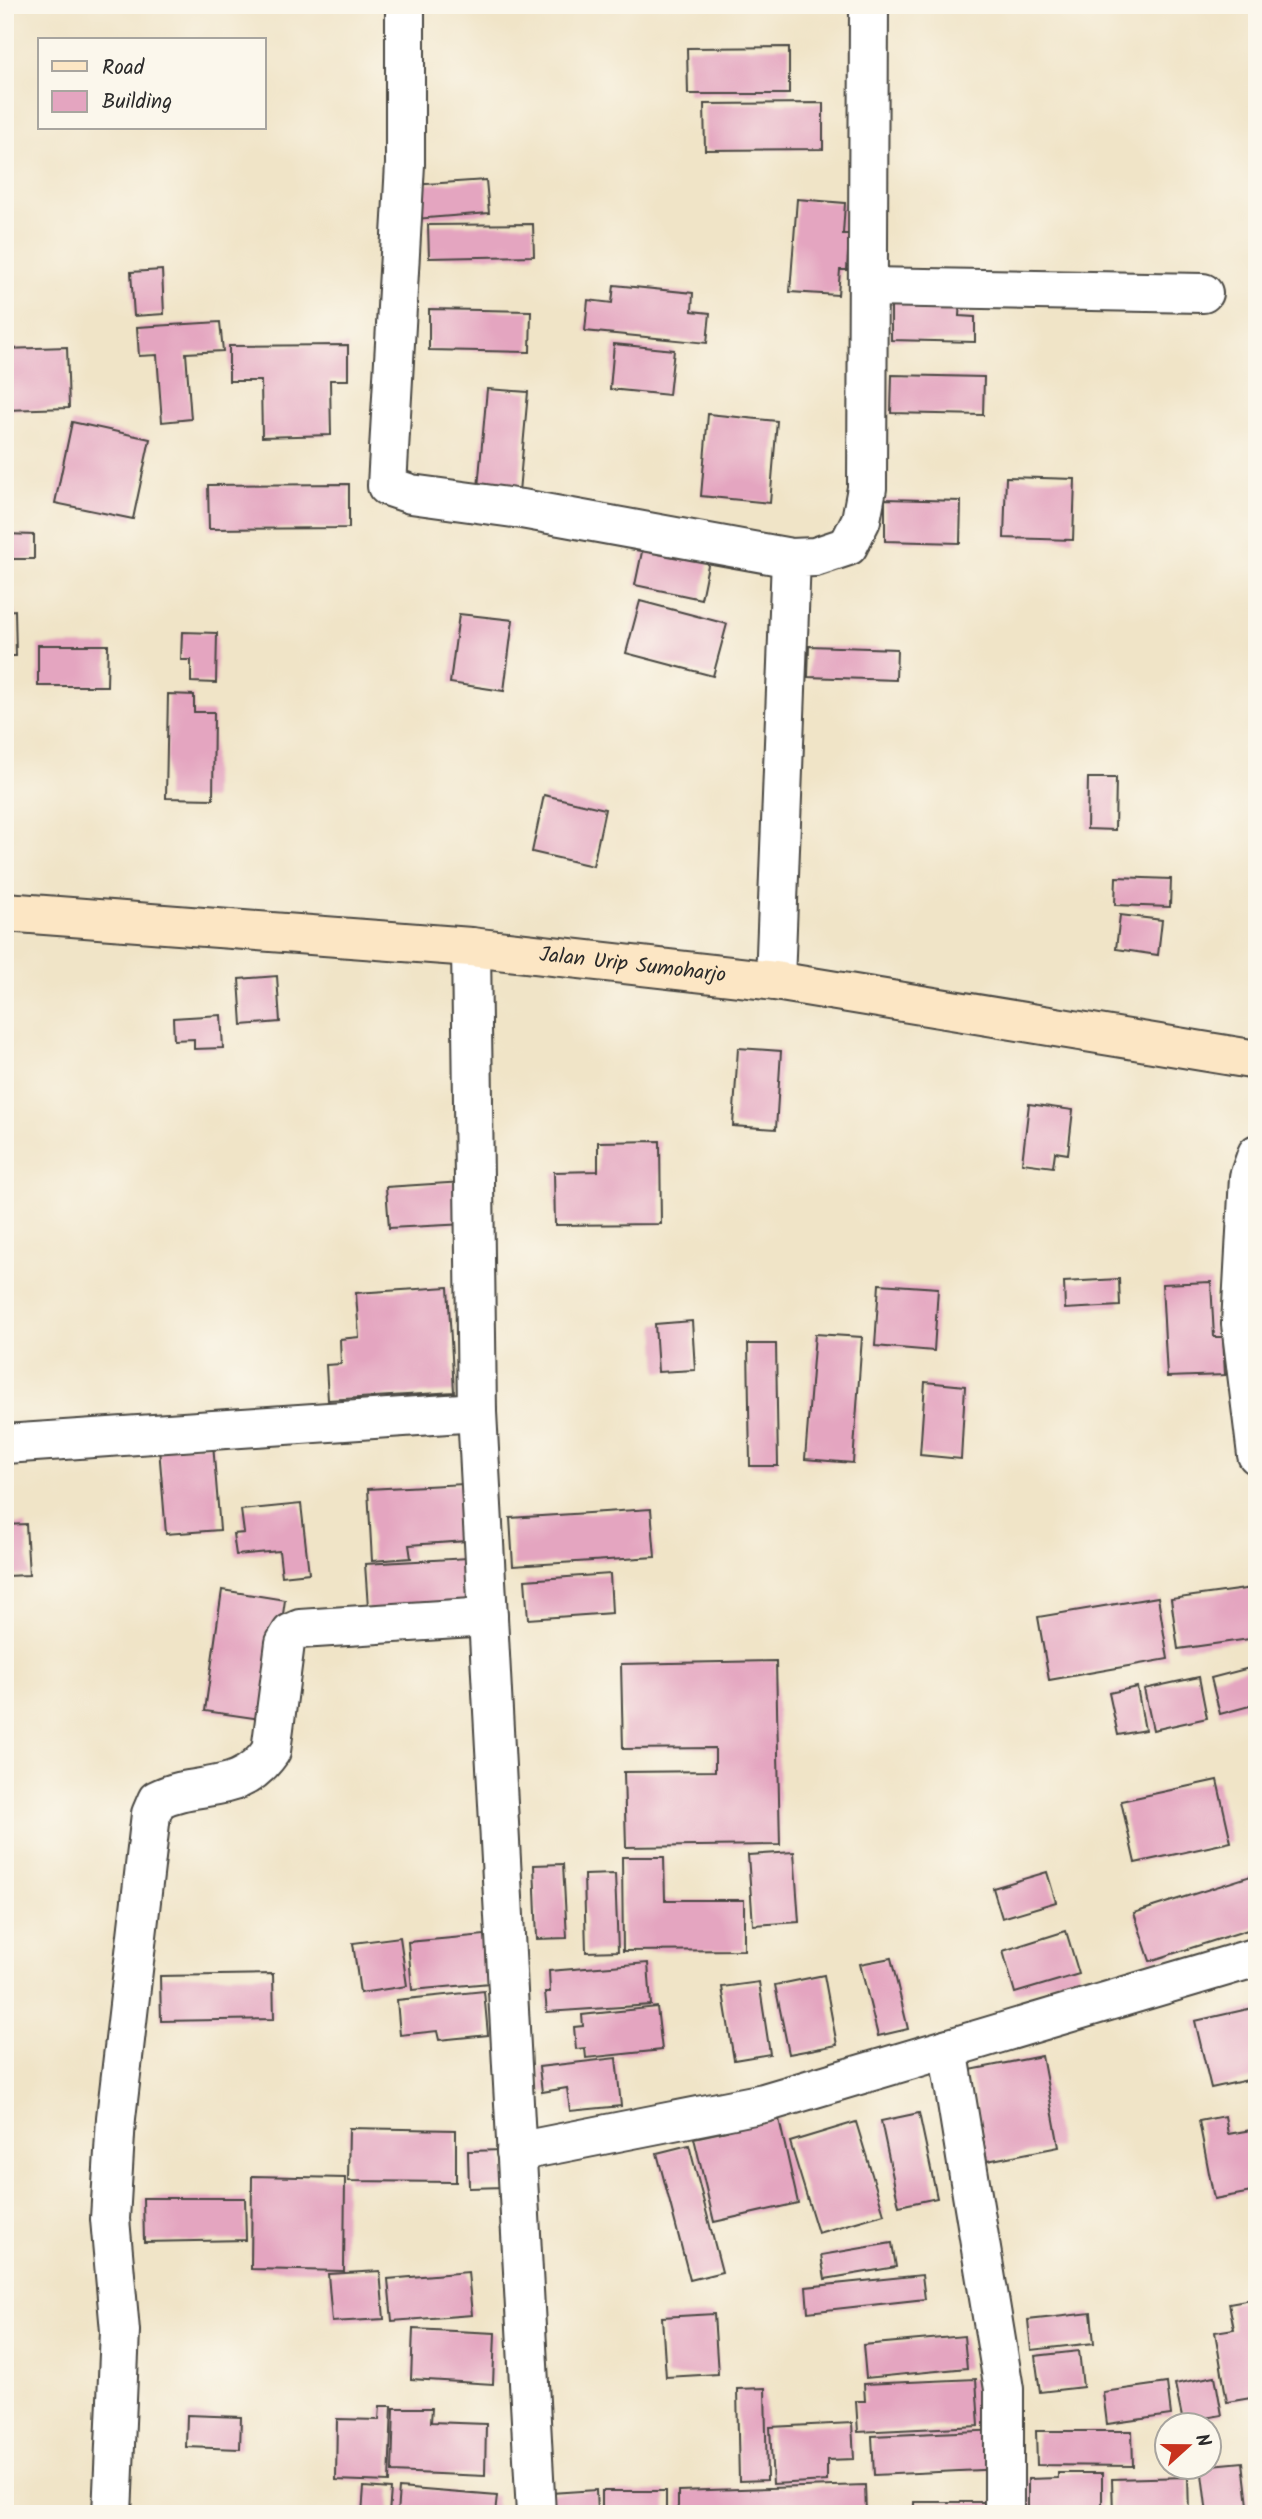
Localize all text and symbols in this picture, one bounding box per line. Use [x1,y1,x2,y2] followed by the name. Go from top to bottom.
[38,38,266,130] legend
[102,52,145,85] text: Road
[102,86,172,119] text: Building
[538,938,728,992] street label: Jalan Urip Sumoharjo
[1154,2410,1224,2480] north arrow
[1186,2430,1218,2452] text: N

